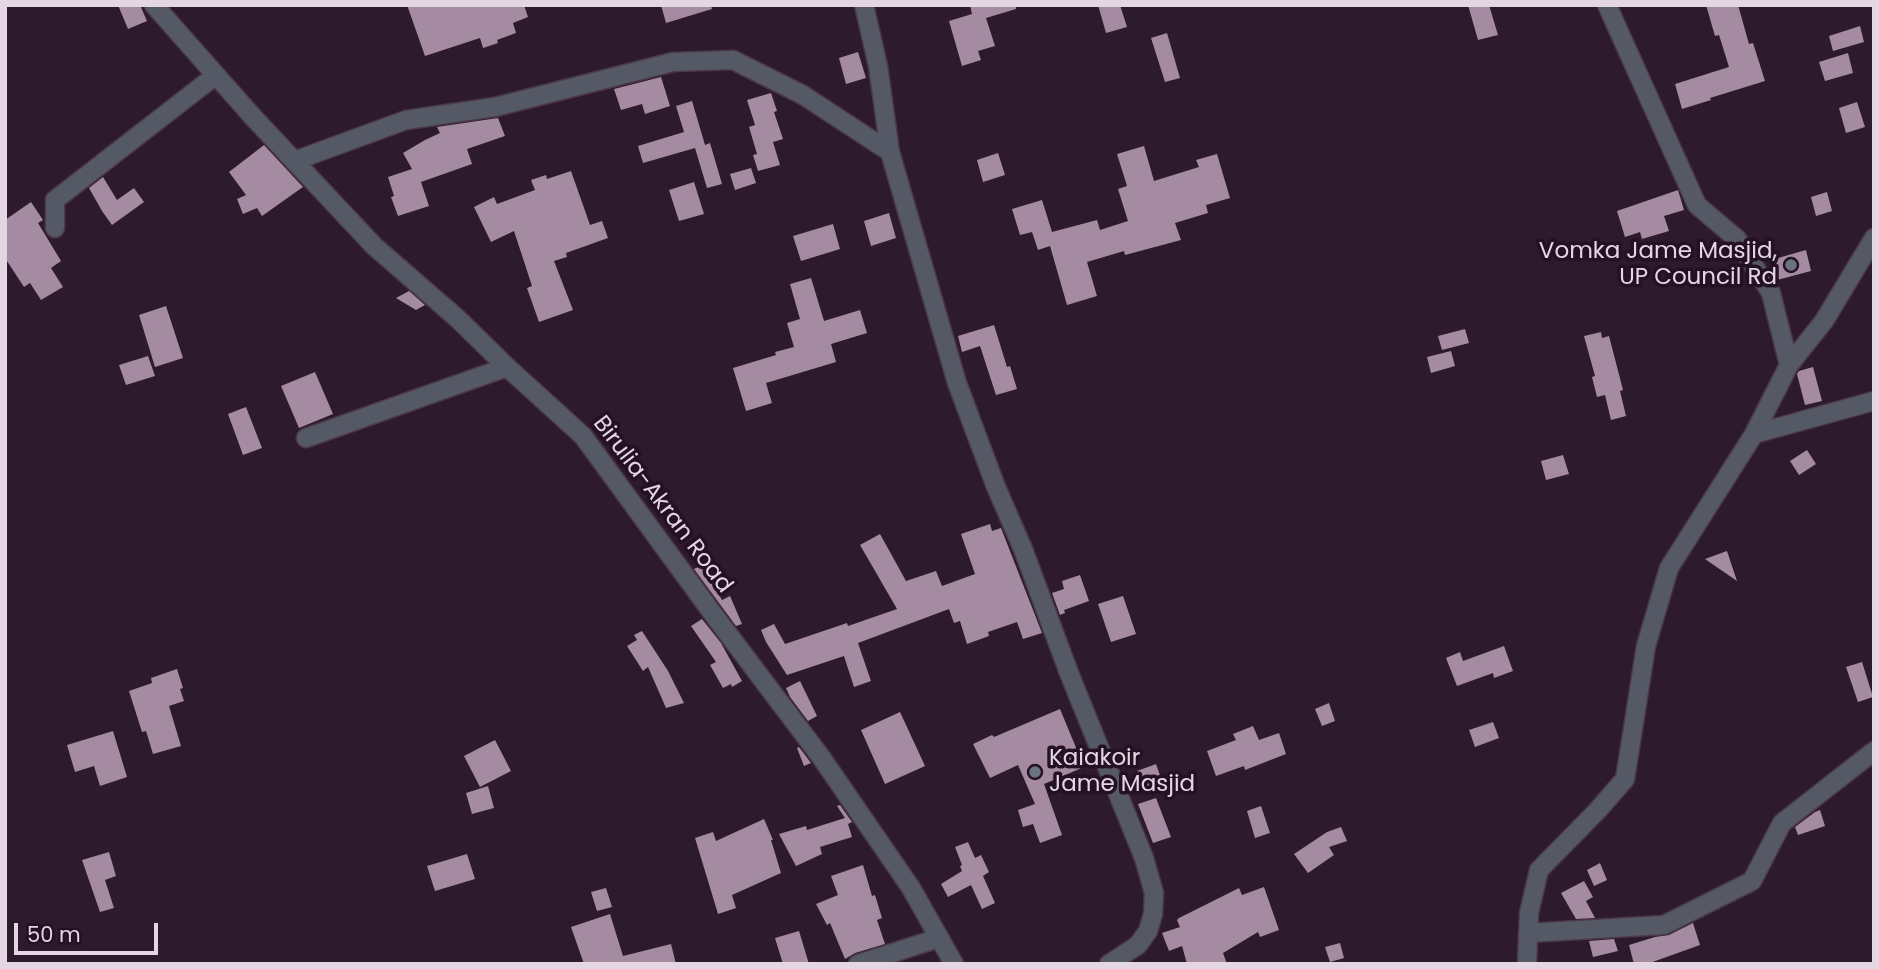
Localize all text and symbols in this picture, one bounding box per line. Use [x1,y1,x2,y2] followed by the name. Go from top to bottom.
[1539,238,1777,292] place label: Vomka Jame Masjid, UP Council Rd
[1783,257,1799,273] marker: Vomka Jame Masjid, UP Council Rd
[586,411,738,599] street label: Birulia-Akran Road
[1049,745,1195,799] place label: Kaiakoir Jame Masjid
[1027,764,1043,780] marker: Kaiakoir Jame Masjid
[18,909,161,953] scale bar
[27,920,81,949] text: 50 m

